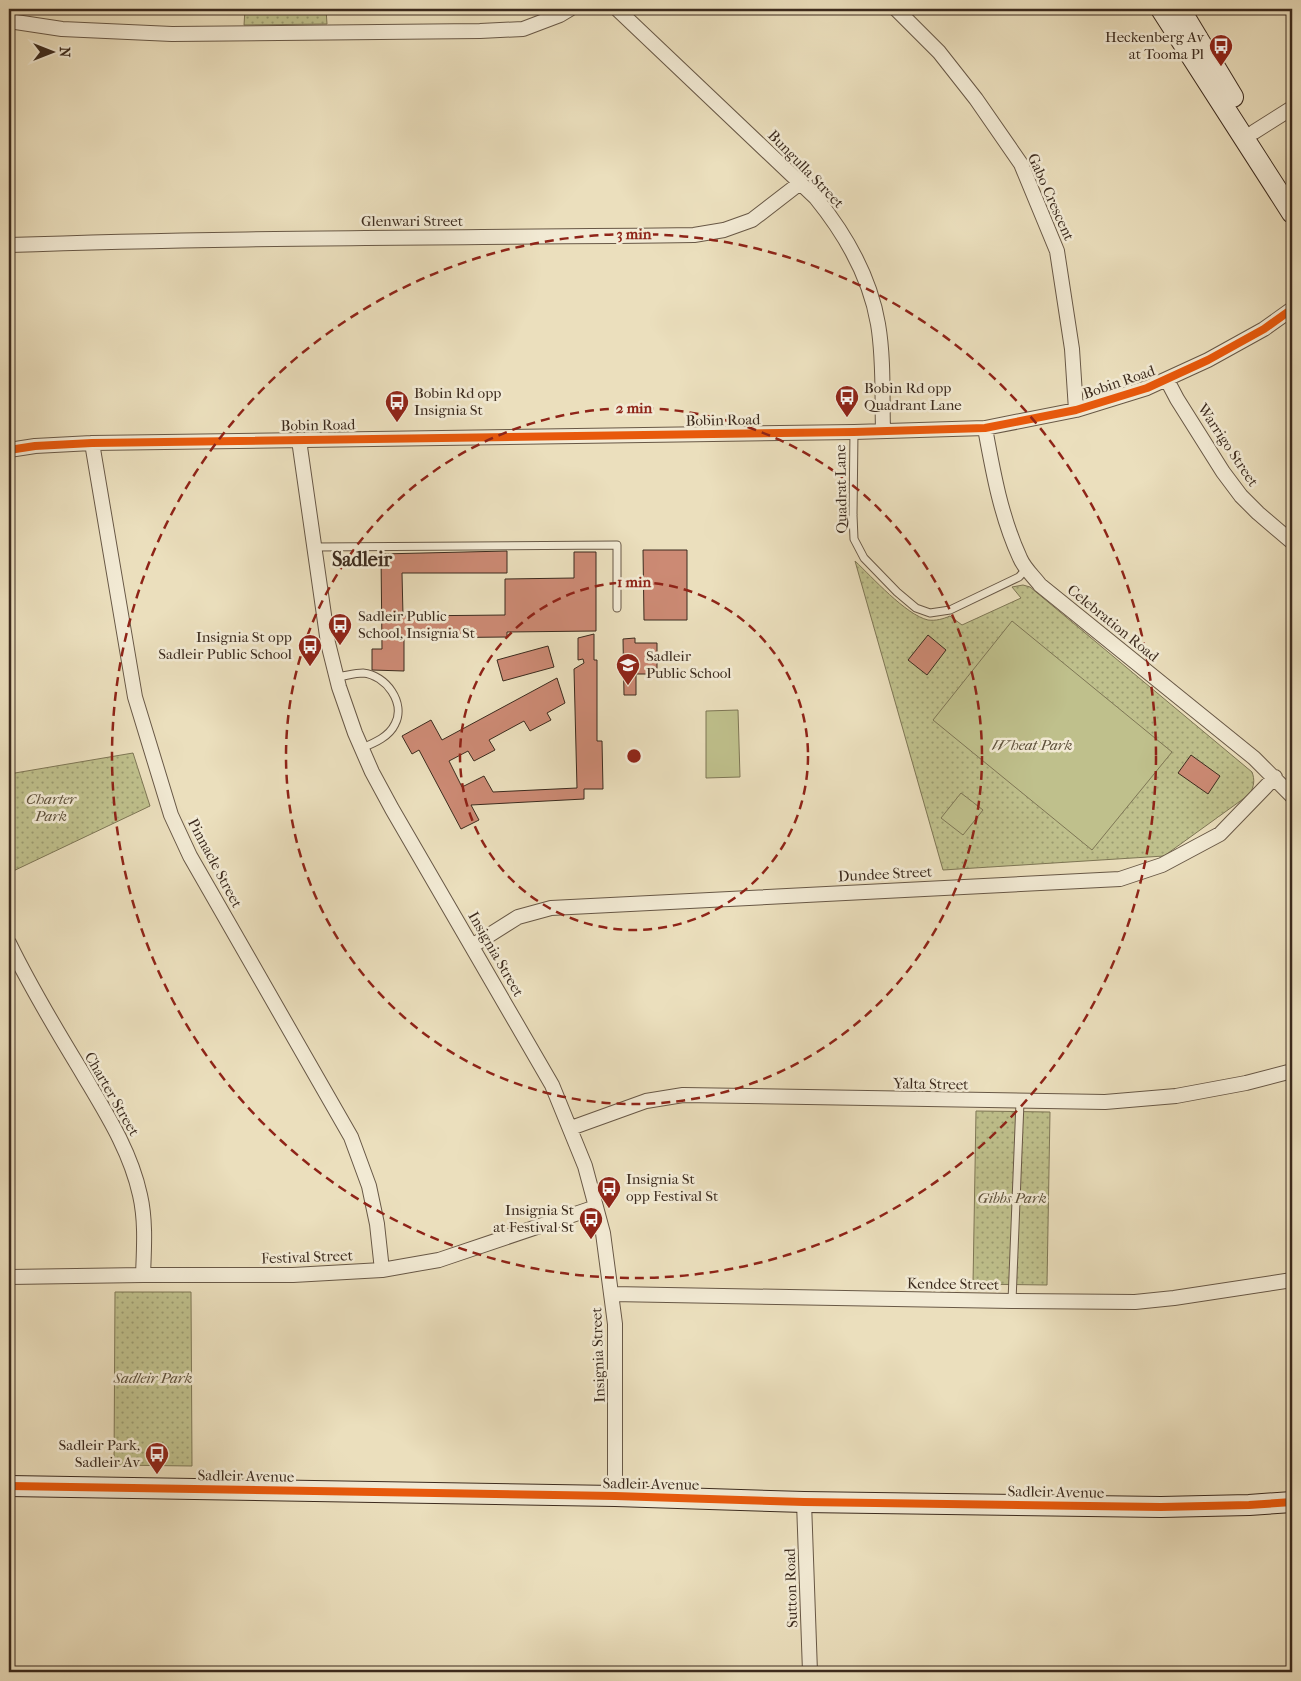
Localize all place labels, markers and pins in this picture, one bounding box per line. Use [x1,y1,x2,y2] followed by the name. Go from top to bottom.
[1105,28,1204,63] place label: Heckenberg Av at Tooma Pl
[1208,33,1234,67] bus stop icon: Heckenberg Av at Tooma Pl
[864,379,962,414] place label: Bobin Rd opp Quadrant Lane
[414,384,501,419] place label: Bobin Rd opp Insignia St
[834,384,860,418] bus stop icon: Bobin Rd opp Quadrant Lane
[384,389,410,423] bus stop icon: Bobin Rd opp Insignia St
[358,607,476,642] place label: Sadleir Public School, Insignia St
[327,612,353,646] bus stop icon: Sadleir Public School, Insignia St
[158,628,292,663] place label: Insignia St opp Sadleir Public School
[297,633,323,667] bus stop icon: Insignia St opp Sadleir Public School
[646,647,731,682] place label: Sadleir Public School
[615,652,641,686] school or university icon: Sadleir Public School
[625,747,643,765] centre of rings
[626,1170,719,1205] place label: Insignia St opp Festival St
[596,1175,622,1209] bus stop icon: Insignia St opp Festival St
[493,1201,575,1236] place label: Insignia St at Festival St
[578,1206,604,1240] bus stop icon: Insignia St at Festival St
[59,1436,140,1471] place label: Sadleir Park, Sadleir Av
[144,1441,170,1475] bus stop icon: Sadleir Park, Sadleir Av

